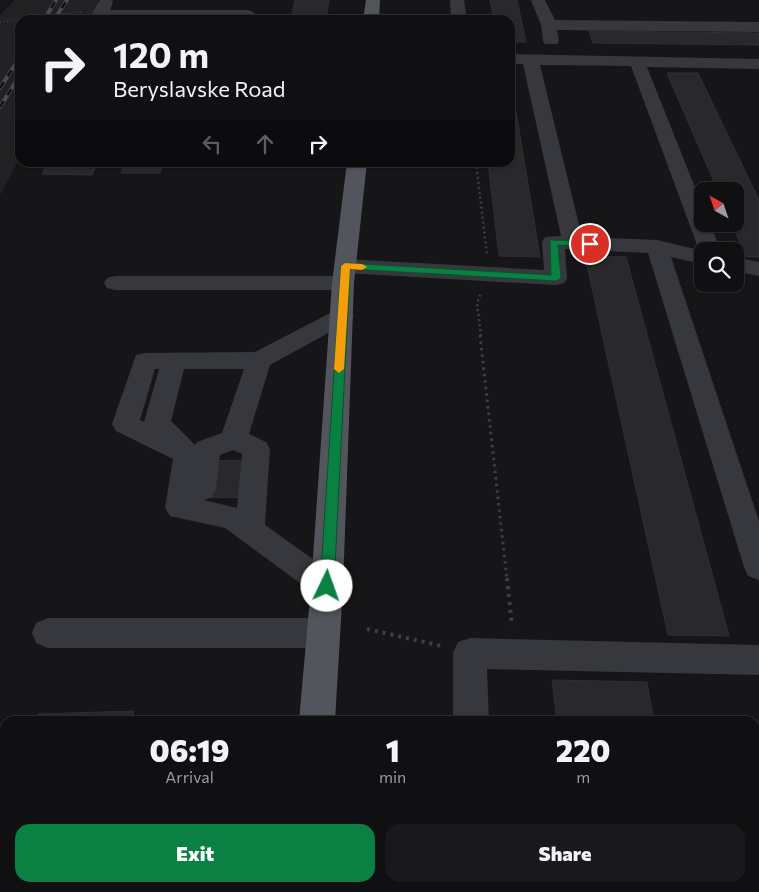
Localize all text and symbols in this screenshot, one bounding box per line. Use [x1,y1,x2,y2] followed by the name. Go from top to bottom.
[113,32,209,75] text: 120 m
[30,35,95,100] icon: right
[113,75,286,102] text: Beryslavske Road
[198,130,226,158] icon: left
[251,130,279,158] icon: ahead
[304,130,332,158] icon: right
[694,182,744,232] north arrow
[694,182,744,292] map controls
[569,223,611,265] pin
[576,230,604,258] icon: arrive
[694,242,744,292] button: search
[300,559,352,611] position arrow
[150,731,229,768] text: 06:19
[386,731,400,768] text: 1
[556,731,610,768] text: 220
[165,767,214,786] text: Arrival
[379,767,406,786] text: min
[576,767,590,786] text: m
[15,824,375,882] button: Exit
[385,824,745,882] button: Share

